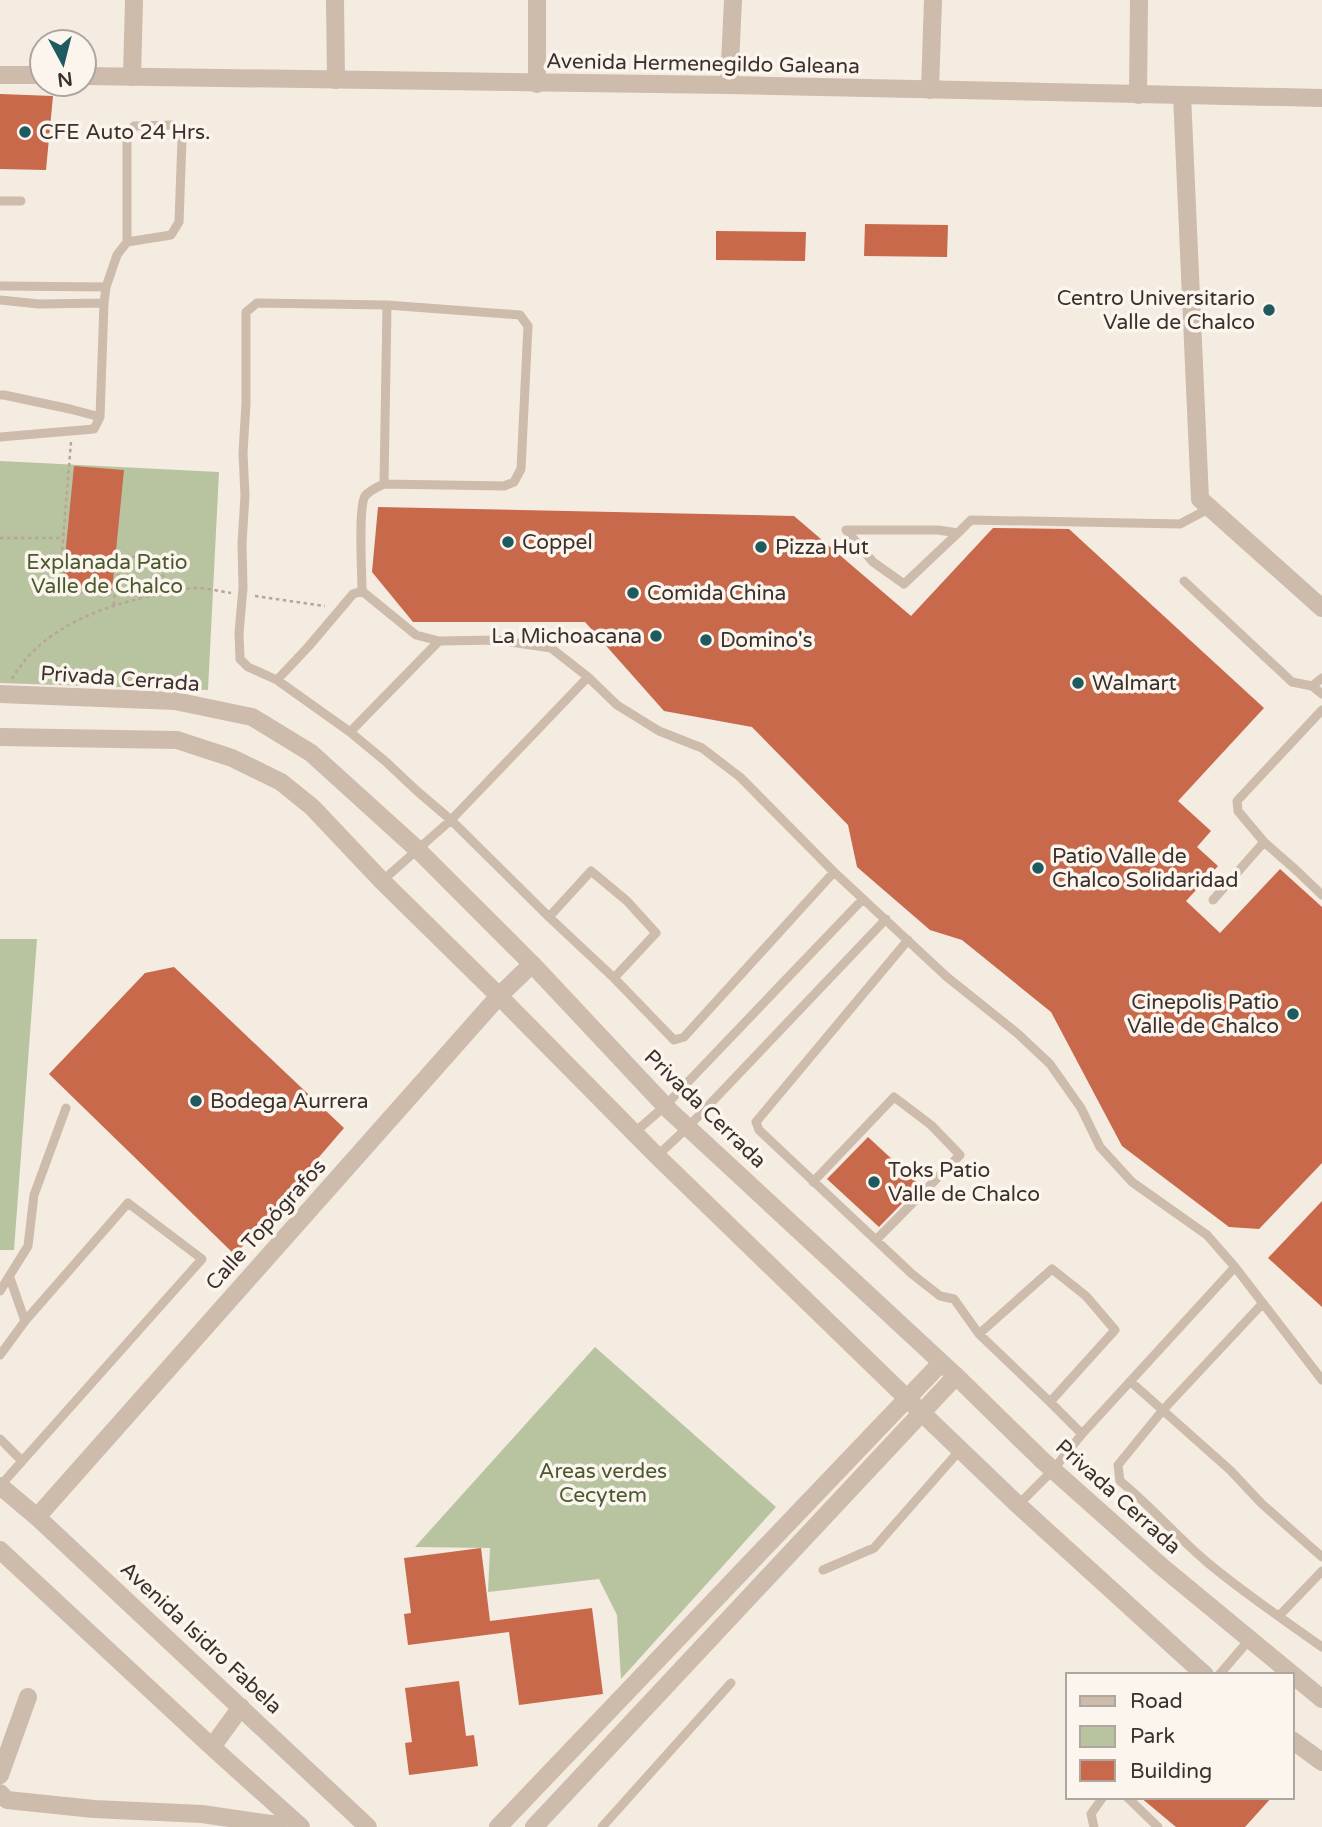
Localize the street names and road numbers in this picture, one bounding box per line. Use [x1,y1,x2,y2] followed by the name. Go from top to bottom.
[546,49,860,79] street label: Avenida Hermenegildo Galeana
[40,661,200,697] street label: Privada Cerrada
[639,1045,771,1173] street label: Privada Cerrada
[201,1154,331,1296] street label: Calle Topógrafos
[1050,1434,1186,1560] street label: Privada Cerrada
[115,1557,287,1719] street label: Avenida Isidro Fabela

